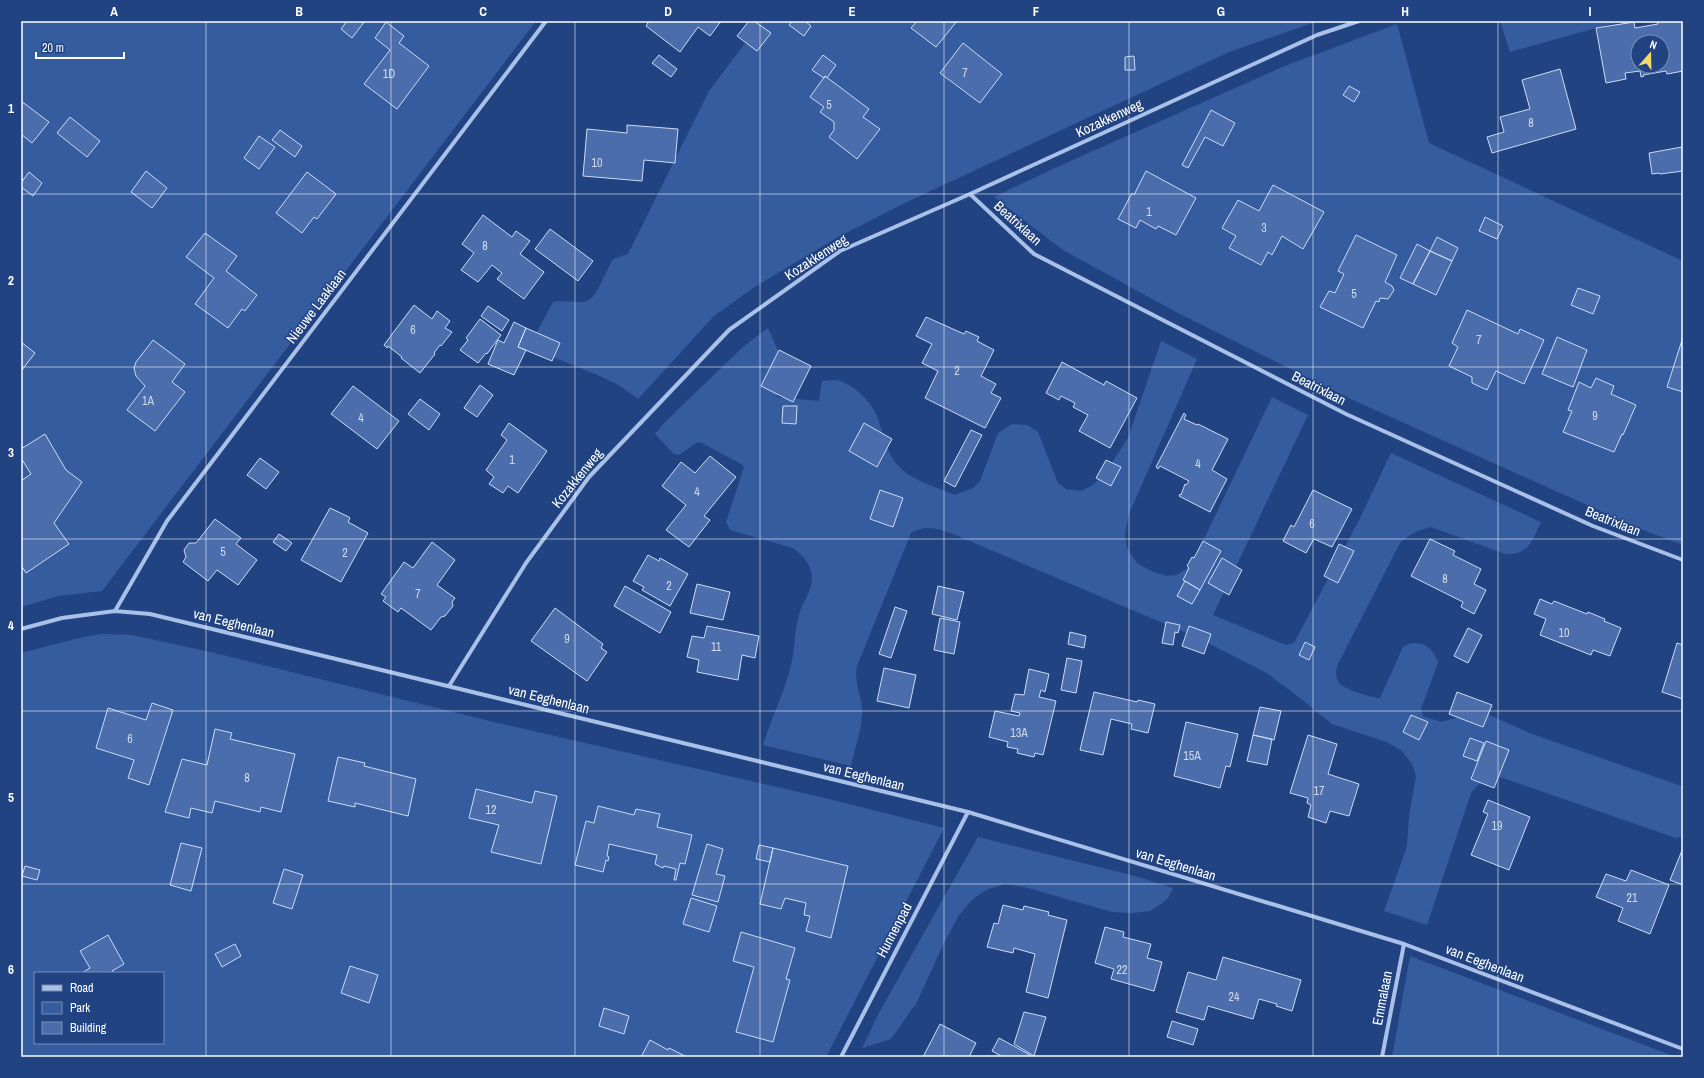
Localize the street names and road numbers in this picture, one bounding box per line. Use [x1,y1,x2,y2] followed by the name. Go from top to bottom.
[1073,94,1146,141] street label: Kozakkenweg
[990,197,1046,249] street label: Beatrixlaan
[781,230,851,284] street label: Kozakkenweg
[282,265,350,347] street label: Nieuwe Laaklaan
[1289,367,1349,409] street label: Beatrixlaan
[548,444,607,511] street label: Kozakkenweg
[1583,502,1643,540] street label: Beatrixlaan
[192,604,276,642] street label: van Eeghenlaan
[507,680,591,718] street label: van Eeghenlaan
[822,757,906,795] street label: van Eeghenlaan
[1134,843,1218,885] street label: van Eeghenlaan
[872,900,916,960] street label: Hunnenpad
[1443,940,1527,986] street label: van Eeghenlaan
[1368,969,1396,1027] street label: Emmalaan

